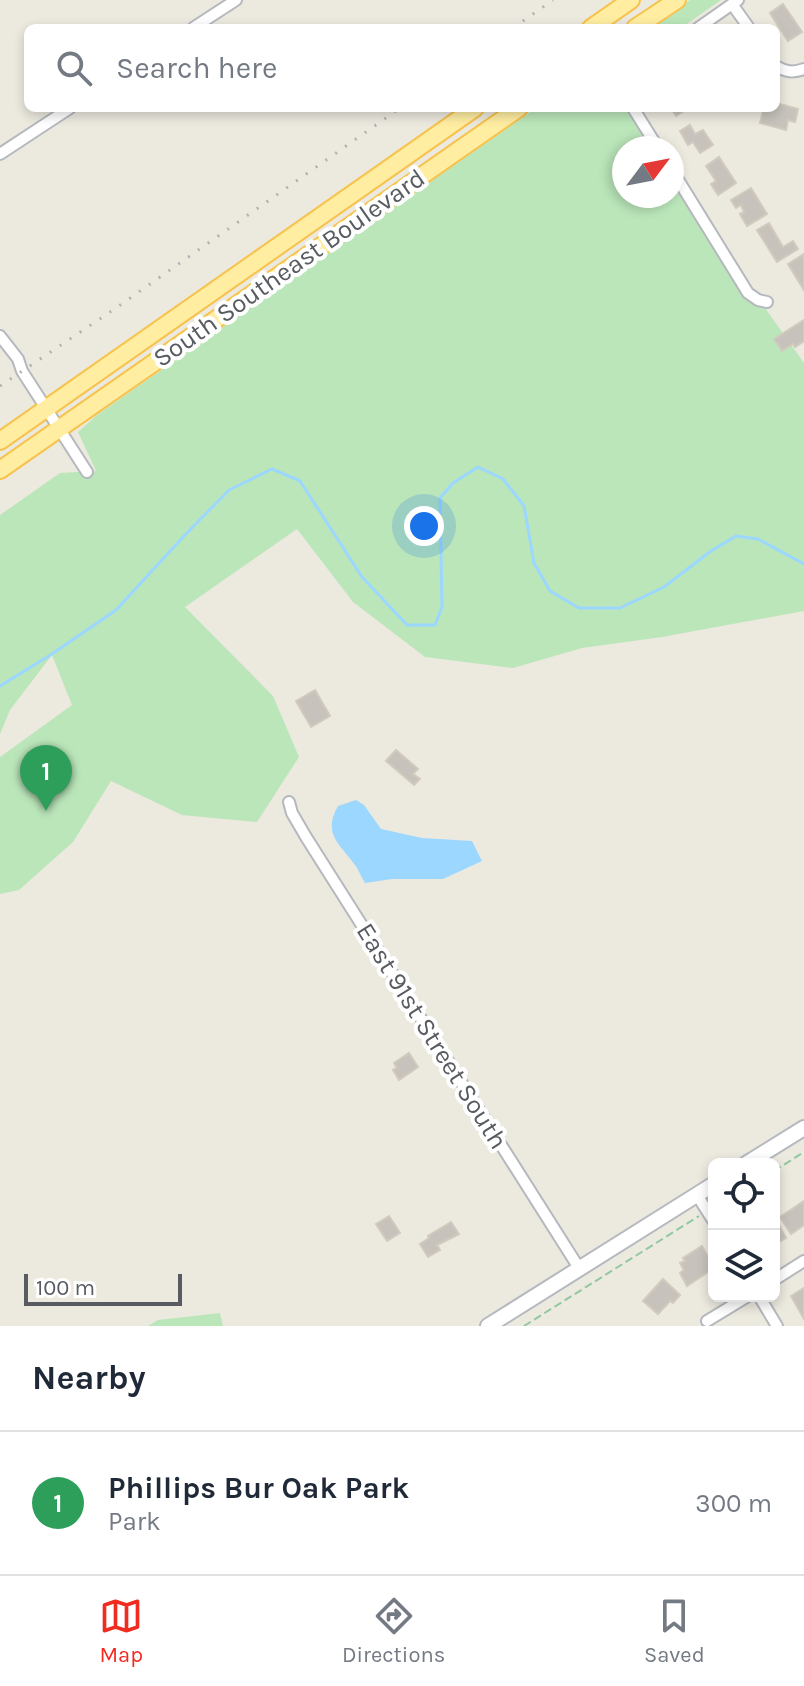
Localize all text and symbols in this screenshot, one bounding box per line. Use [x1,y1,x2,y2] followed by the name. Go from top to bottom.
[24,24,780,112] search box
[52,46,96,90] icon: search
[116,50,277,86] text: Search here
[612,136,684,208] north arrow
[147,162,431,374] street label: South Southeast Boulevard
[404,506,444,546] your location
[20,745,72,811] pin: 1
[350,917,514,1155] street label: East 91st Street South
[708,1158,780,1302] map controls
[708,1158,780,1230] button: locate
[708,1230,780,1302] button: layers
[24,1270,182,1306] scale bar
[36,1275,95,1301] text: 100 m
[32,1358,146,1398] text: Nearby
[108,1470,409,1506] text: Phillips Bur Oak Park
[53,1488,63,1519] text: 1
[695,1488,772,1519] text: 300 m
[108,1506,161,1537] text: Park
[99,1594,143,1668] tab: Map
[342,1594,445,1668] tab: Directions
[644,1594,705,1668] tab: Saved

